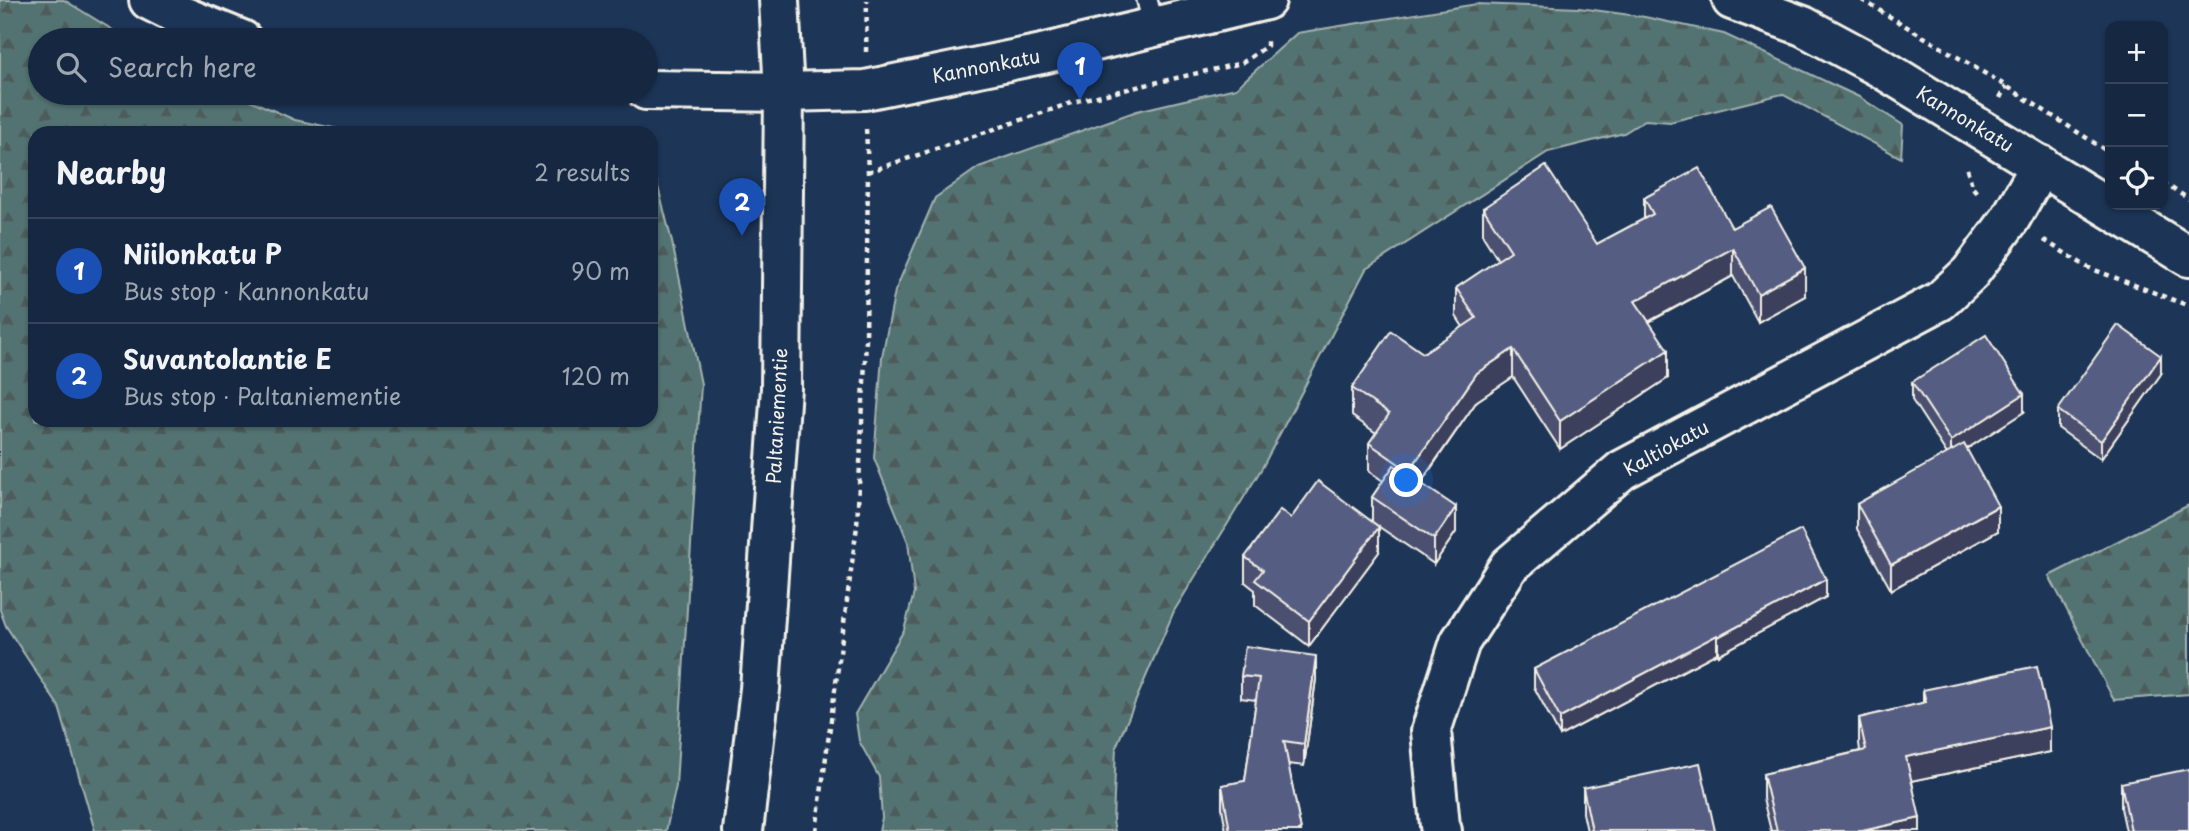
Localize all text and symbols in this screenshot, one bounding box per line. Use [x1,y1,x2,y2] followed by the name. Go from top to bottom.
[2105,21,2168,210] map controls
[2105,21,2168,84] button: +
[28,28,658,105] search box
[929,41,1042,89] street label: Kannonkatu
[1057,42,1103,100] pin: 1
[108,47,257,86] text: Search here
[52,48,90,86] icon: search
[1911,78,2020,158] street label: Kannonkatu
[2105,84,2168,147] button: −
[2105,147,2168,210] button: locate
[56,149,166,194] text: Nearby
[534,154,630,189] text: 2 results
[719,178,765,236] pin: 2
[123,234,282,273] text: Niilonkatu P
[74,253,85,288] text: 1
[571,253,630,288] text: 90 m
[123,273,369,308] text: Bus stop · Kannonkatu
[123,339,332,378] text: Suvantolantie E
[758,347,794,485] street label: Paltaniementie
[71,358,87,393] text: 2
[562,358,630,393] text: 120 m
[123,378,401,413] text: Bus stop · Paltaniementie
[1618,412,1713,482] street label: Kaltiokatu
[1389,463,1423,497] your location

